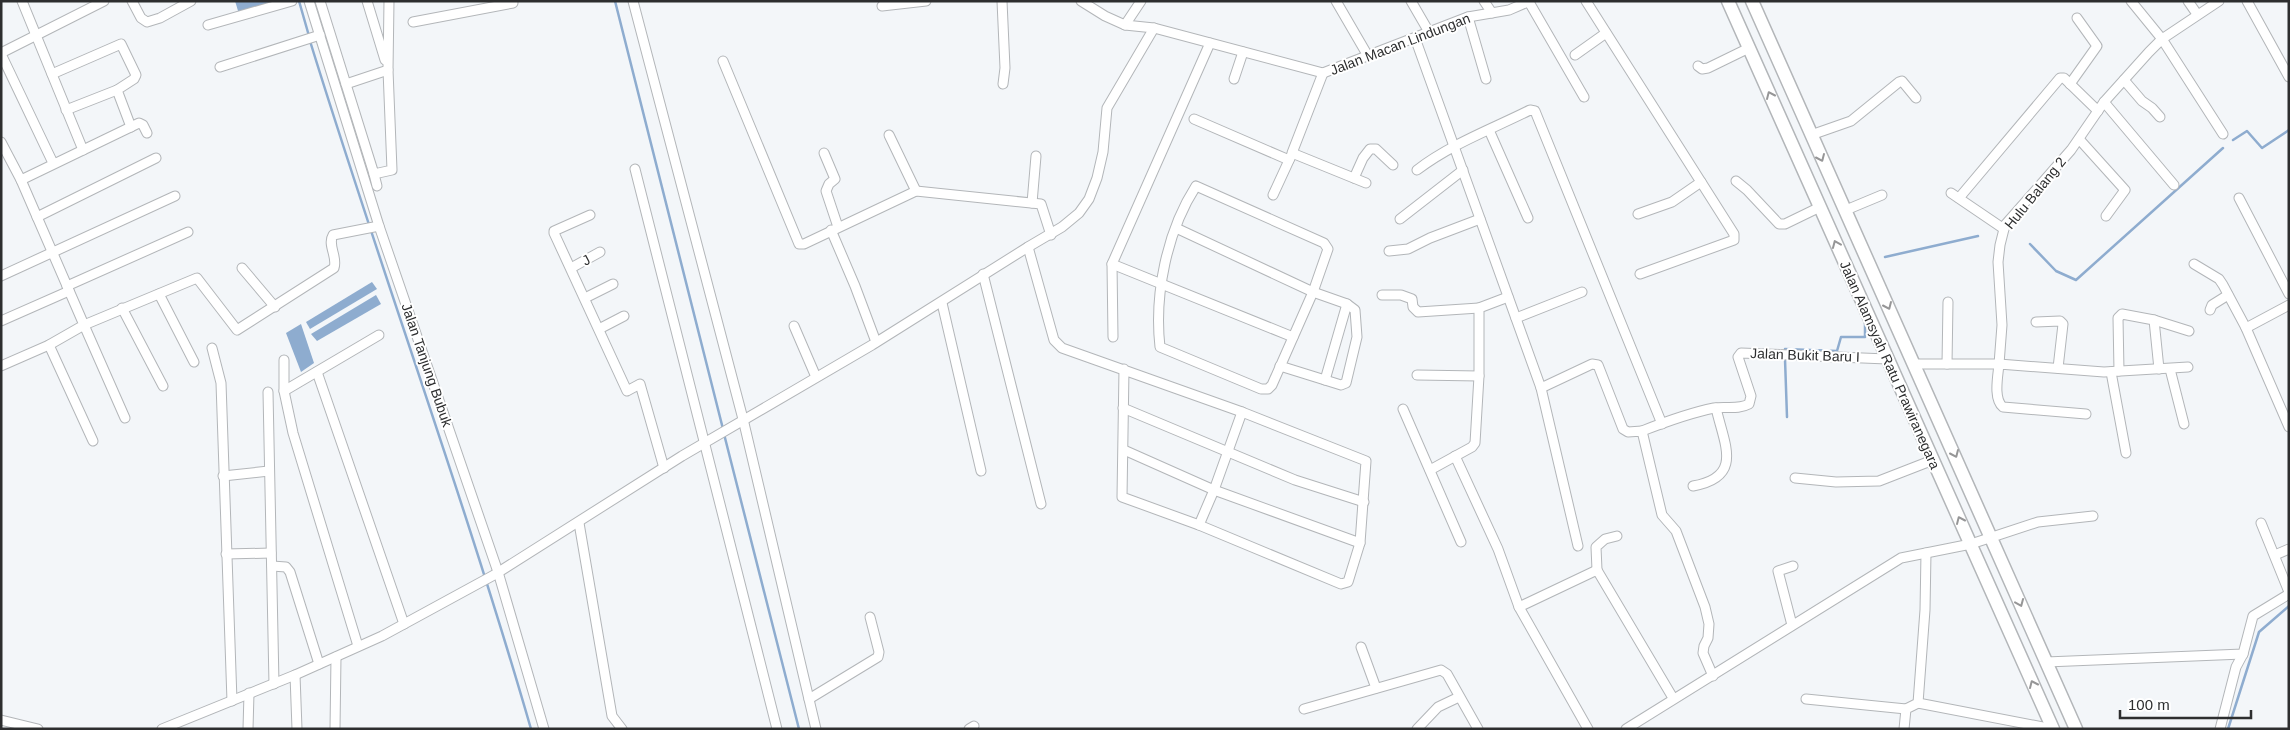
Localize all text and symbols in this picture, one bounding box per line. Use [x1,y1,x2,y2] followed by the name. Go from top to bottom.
[1328,10,1472,78] street label: Jalan Macan Lindungan
[1766,91,1777,100] one-way arrow
[1814,153,1825,162] one-way arrow
[2001,154,2069,232] street label: Hulu Balang 2
[1832,240,1843,249] one-way arrow
[579,251,593,269] street label: J
[1837,258,1943,472] street label: Jalan Alamsyah Ratu Prawiranegara
[398,301,456,430] street label: Jalan Tanjung Bubuk
[1882,301,1893,310] one-way arrow
[1750,345,1860,365] street label: Jalan Bukit Baru I
[1948,449,1959,458] one-way arrow
[1955,516,1966,525] one-way arrow
[2014,598,2024,607] one-way arrow
[2029,680,2040,689] one-way arrow
[2120,688,2251,720] scale bar
[2128,696,2170,713] text: 100 m

